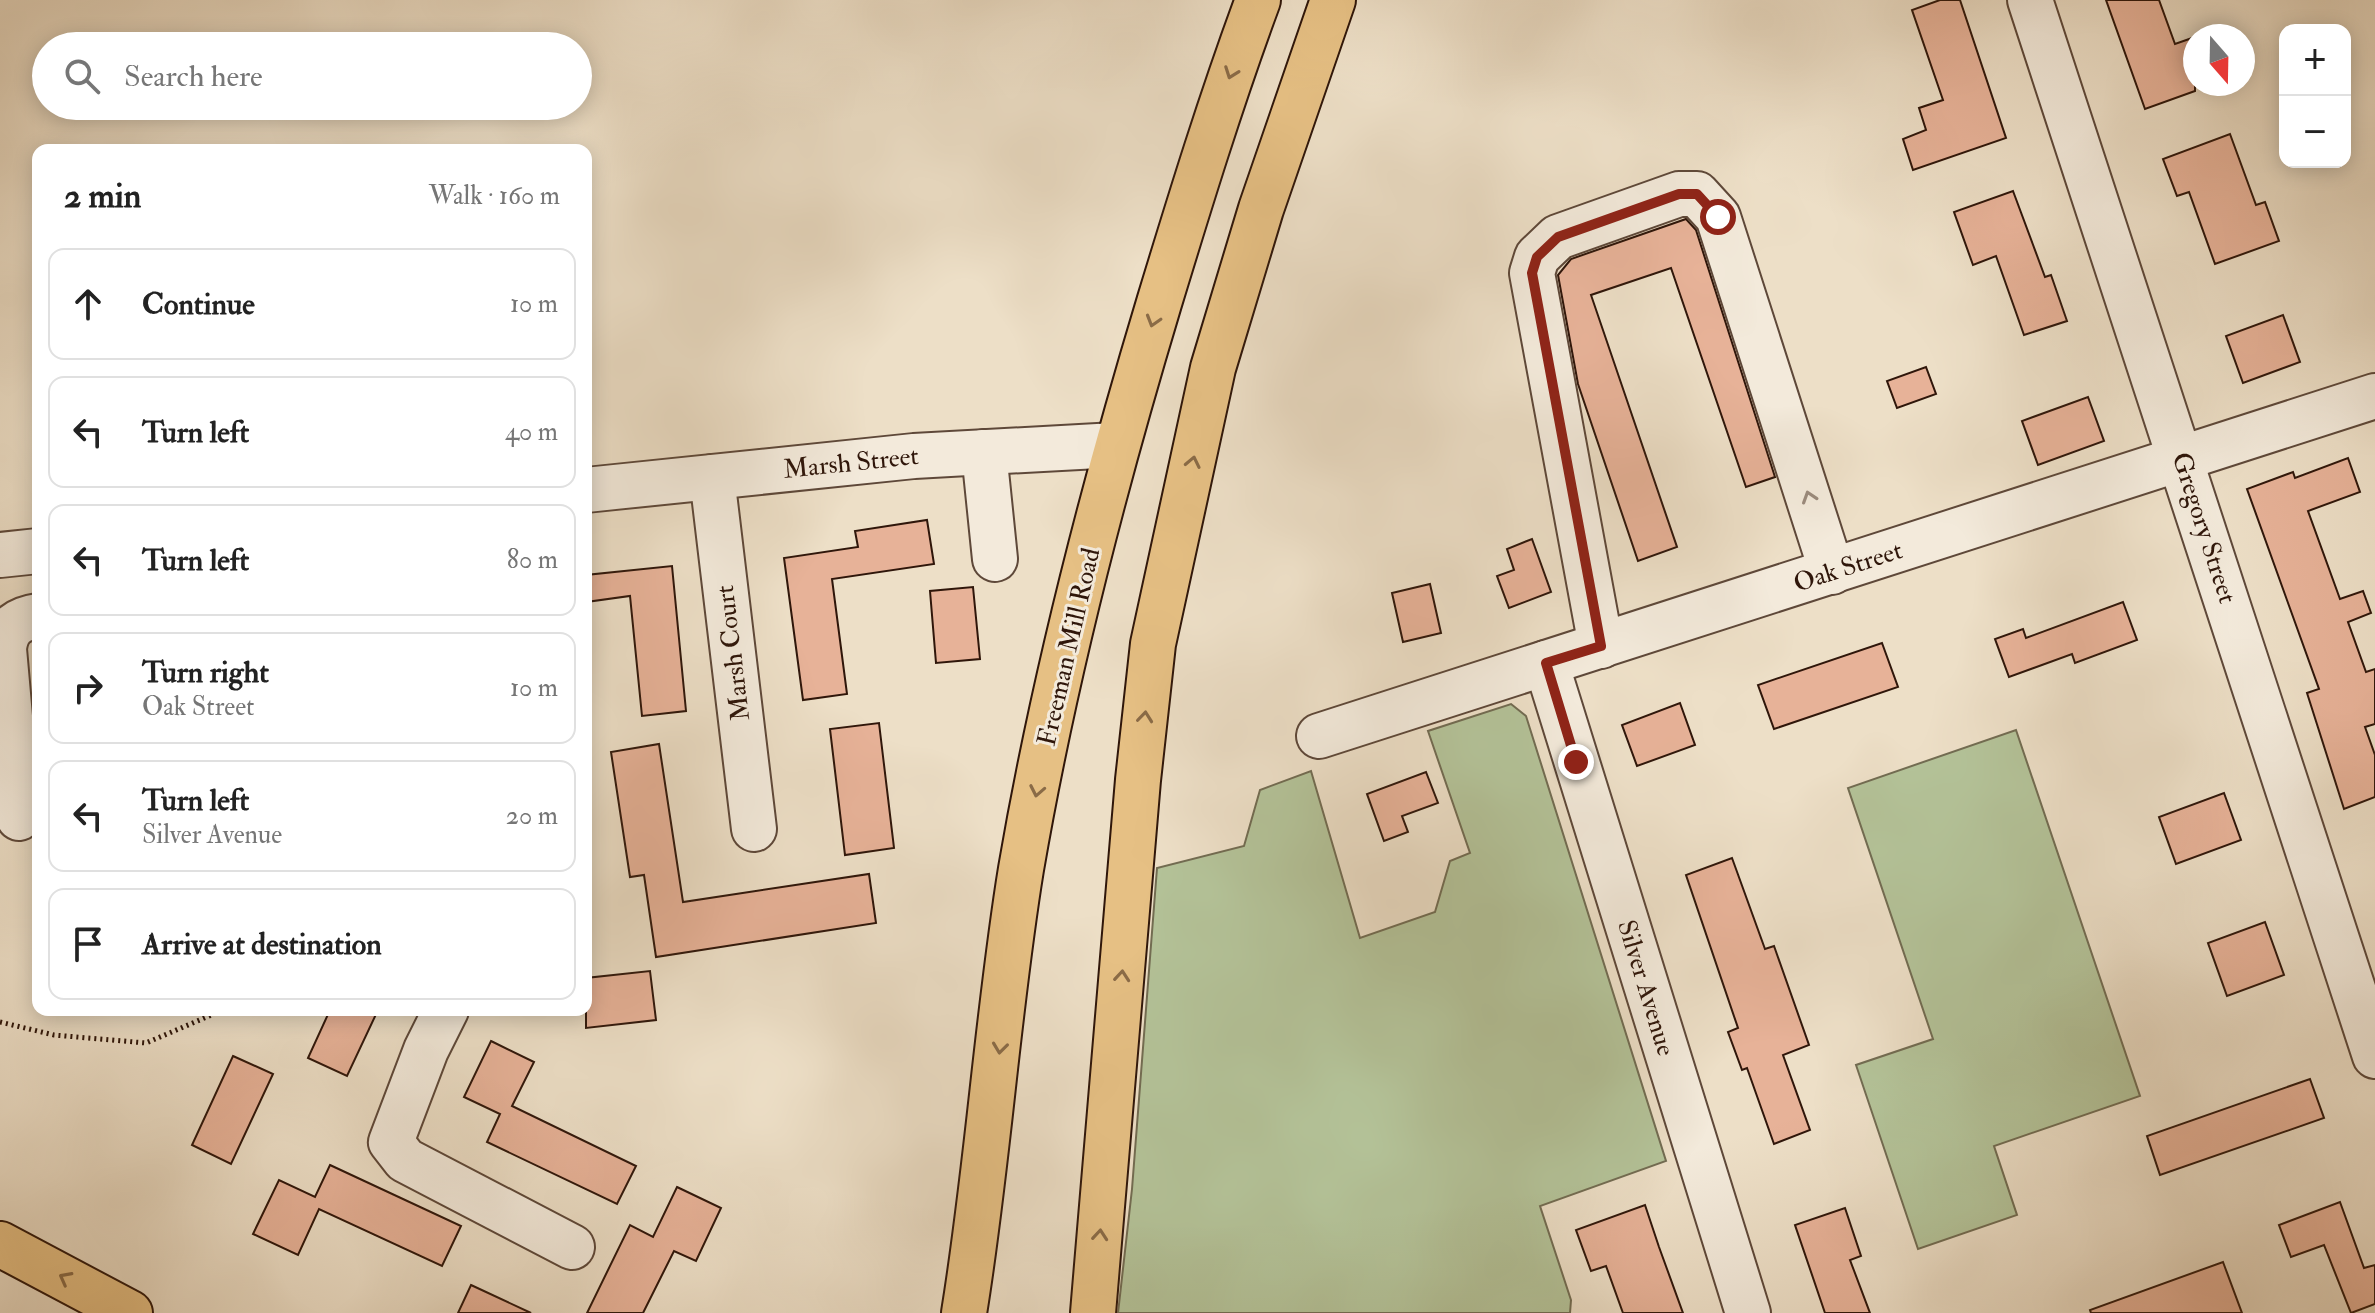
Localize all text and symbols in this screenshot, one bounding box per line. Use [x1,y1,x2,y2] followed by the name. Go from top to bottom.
[2183,24,2255,96] north arrow
[2279,24,2351,168] map controls
[2279,24,2351,96] button: +
[32,32,592,120] search box
[60,54,104,98] icon: search
[124,58,263,95] text: Search here
[1224,65,1241,79] one-way arrow
[2279,96,2351,168] button: −
[64,175,141,218] text: 2 min
[429,180,560,212] text: Walk · 160 m
[1700,199,1736,235] route start
[66,282,110,326] icon: ahead
[142,286,255,323] text: Continue
[510,288,558,320] text: 10 m
[1147,314,1163,328] one-way arrow
[66,410,110,454] icon: left
[142,414,249,451] text: Turn left
[505,416,558,448] text: 40 m
[782,440,920,486] street label: Marsh Street
[2165,448,2243,608] street label: Gregory Street
[1184,456,1201,469] one-way arrow
[1802,491,1818,505] one-way arrow
[1790,534,1906,600] street label: Oak Street
[66,538,110,582] icon: left
[142,542,249,579] text: Turn left
[507,544,558,576] text: 80 m
[1031,545,1107,749] street label: Freeman Mill Road
[709,583,757,723] street label: Marsh Court
[142,654,269,691] text: Turn right
[66,666,110,710] icon: right
[510,672,558,704] text: 10 m
[142,691,254,723] text: Oak Street
[1136,710,1153,723] one-way arrow
[1558,744,1594,780] route end
[142,782,249,819] text: Turn left
[1029,784,1046,797] one-way arrow
[66,794,110,838] icon: left
[506,800,558,832] text: 20 m
[142,819,282,851] text: Silver Avenue
[1610,916,1682,1060] street label: Silver Avenue
[66,922,110,966] icon: arrive
[142,926,382,963] text: Arrive at destination
[1113,969,1130,982] one-way arrow
[992,1041,1009,1055] one-way arrow
[1091,1228,1108,1241] one-way arrow
[59,1273,74,1288] one-way arrow

